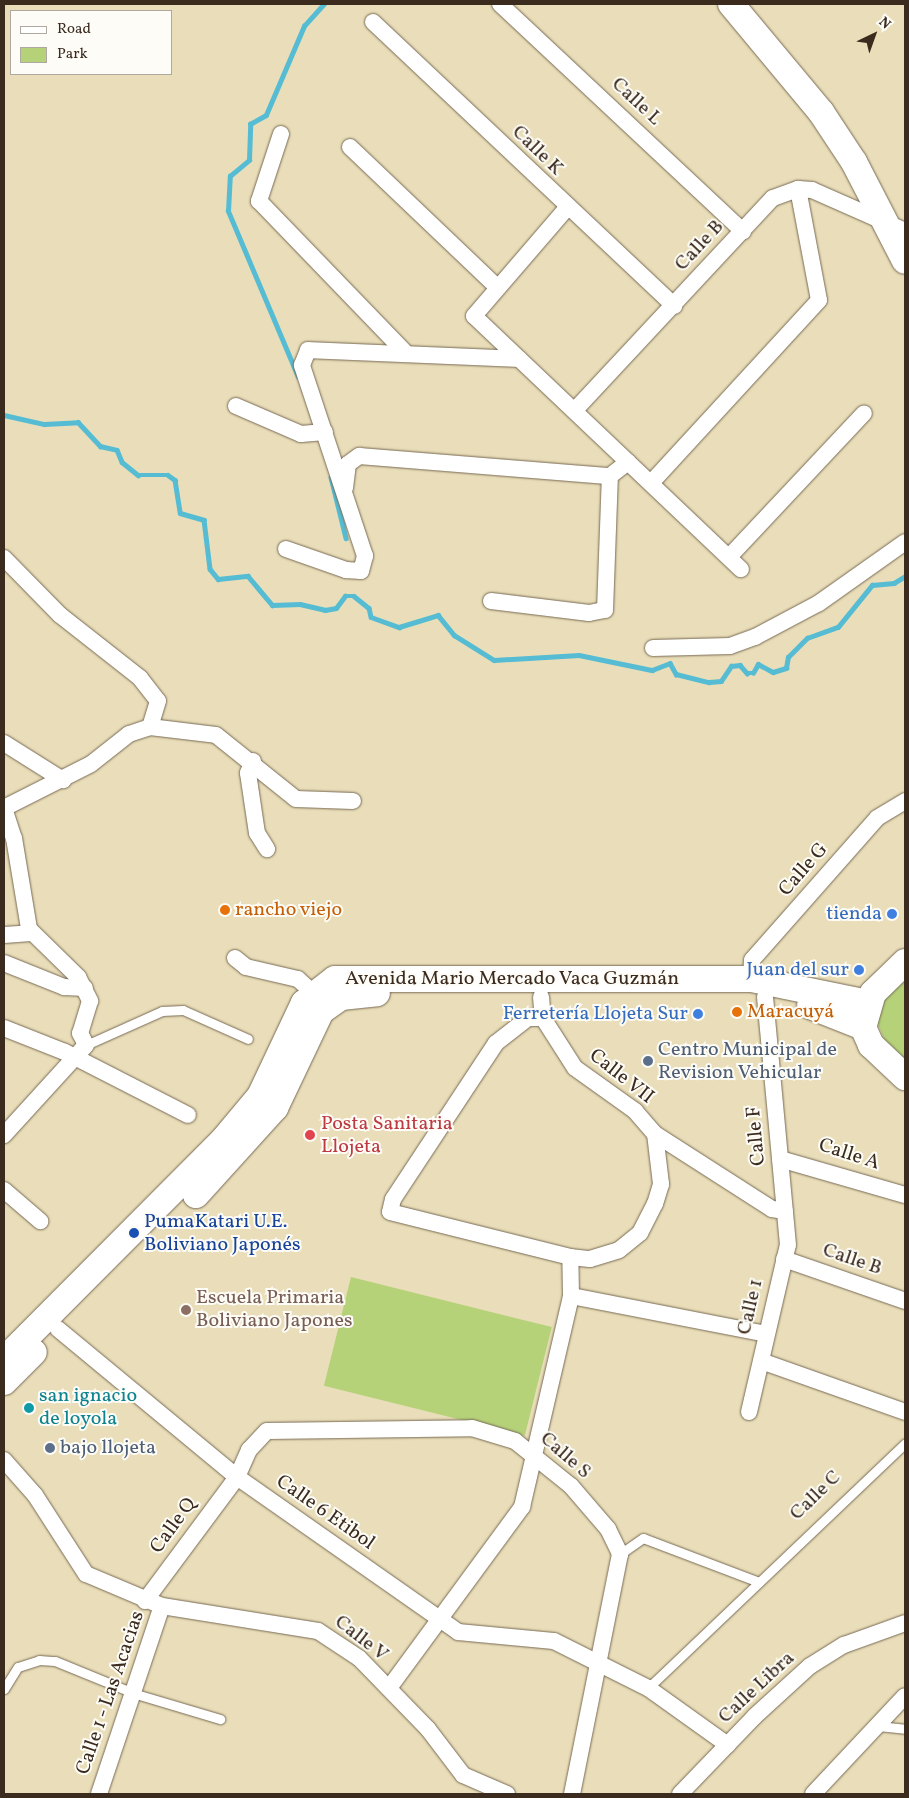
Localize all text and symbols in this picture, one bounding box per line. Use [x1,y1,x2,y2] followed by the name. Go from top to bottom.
[10,10,172,75] legend
[849,10,899,60] north arrow
[874,13,895,34] text: N
[57,19,91,40] text: Road
[57,44,88,65] text: Park
[606,73,666,131] street label: Calle L
[506,121,568,181] street label: Calle K
[670,216,730,276] street label: Calle B
[774,838,834,902] street label: Calle G
[235,898,343,922] place label: rancho viejo
[826,902,882,926] place label: tienda
[219,904,231,916] marker: rancho viejo
[886,908,898,920] marker: tienda
[746,958,849,982] place label: Juan del sur
[853,964,865,976] marker: Juan del sur
[345,967,679,991] street label: Avenida Mario Mercado Vaca Guzmán
[747,1000,834,1024] place label: Maracuyá
[503,1002,688,1026] place label: Ferretería Llojeta Sur
[731,1006,743,1018] marker: Maracuyá
[692,1008,704,1020] marker: Ferretería Llojeta Sur
[658,1038,837,1085] place label: Centro Municipal de Revision Vehicular
[584,1044,658,1110] street label: Calle VII
[642,1055,654,1067] marker: Centro Municipal de Revision Vehicular
[742,1105,772,1167] street label: Calle F
[321,1112,453,1159] place label: Posta Sanitaria Llojeta
[303,1128,317,1142] marker: Posta Sanitaria Llojeta
[816,1134,882,1176] street label: Calle A
[144,1210,301,1257] place label: PumaKatari U.E. Boliviano Japonés
[128,1227,140,1239] marker: PumaKatari U.E. Boliviano Japonés
[819,1239,885,1281] street label: Calle B
[733,1277,769,1337] street label: Calle 1
[196,1286,353,1333] place label: Escuela Primaria Boliviano Japones
[180,1304,192,1316] marker: Escuela Primaria Boliviano Japones
[39,1384,137,1431] place label: san ignacio de loyola
[23,1402,35,1414] marker: san ignacio de loyola
[535,1427,595,1485] street label: Calle S
[60,1436,156,1460] place label: bajo llojeta
[44,1442,56,1454] marker: bajo llojeta
[786,1466,846,1526] street label: Calle C
[271,1470,379,1556] street label: Calle 6 Etibol
[146,1493,202,1559] street label: Calle Q
[72,1608,150,1778] street label: Calle 1 - Las Acacias
[329,1610,393,1668] street label: Calle V
[714,1647,800,1729] street label: Calle Libra

